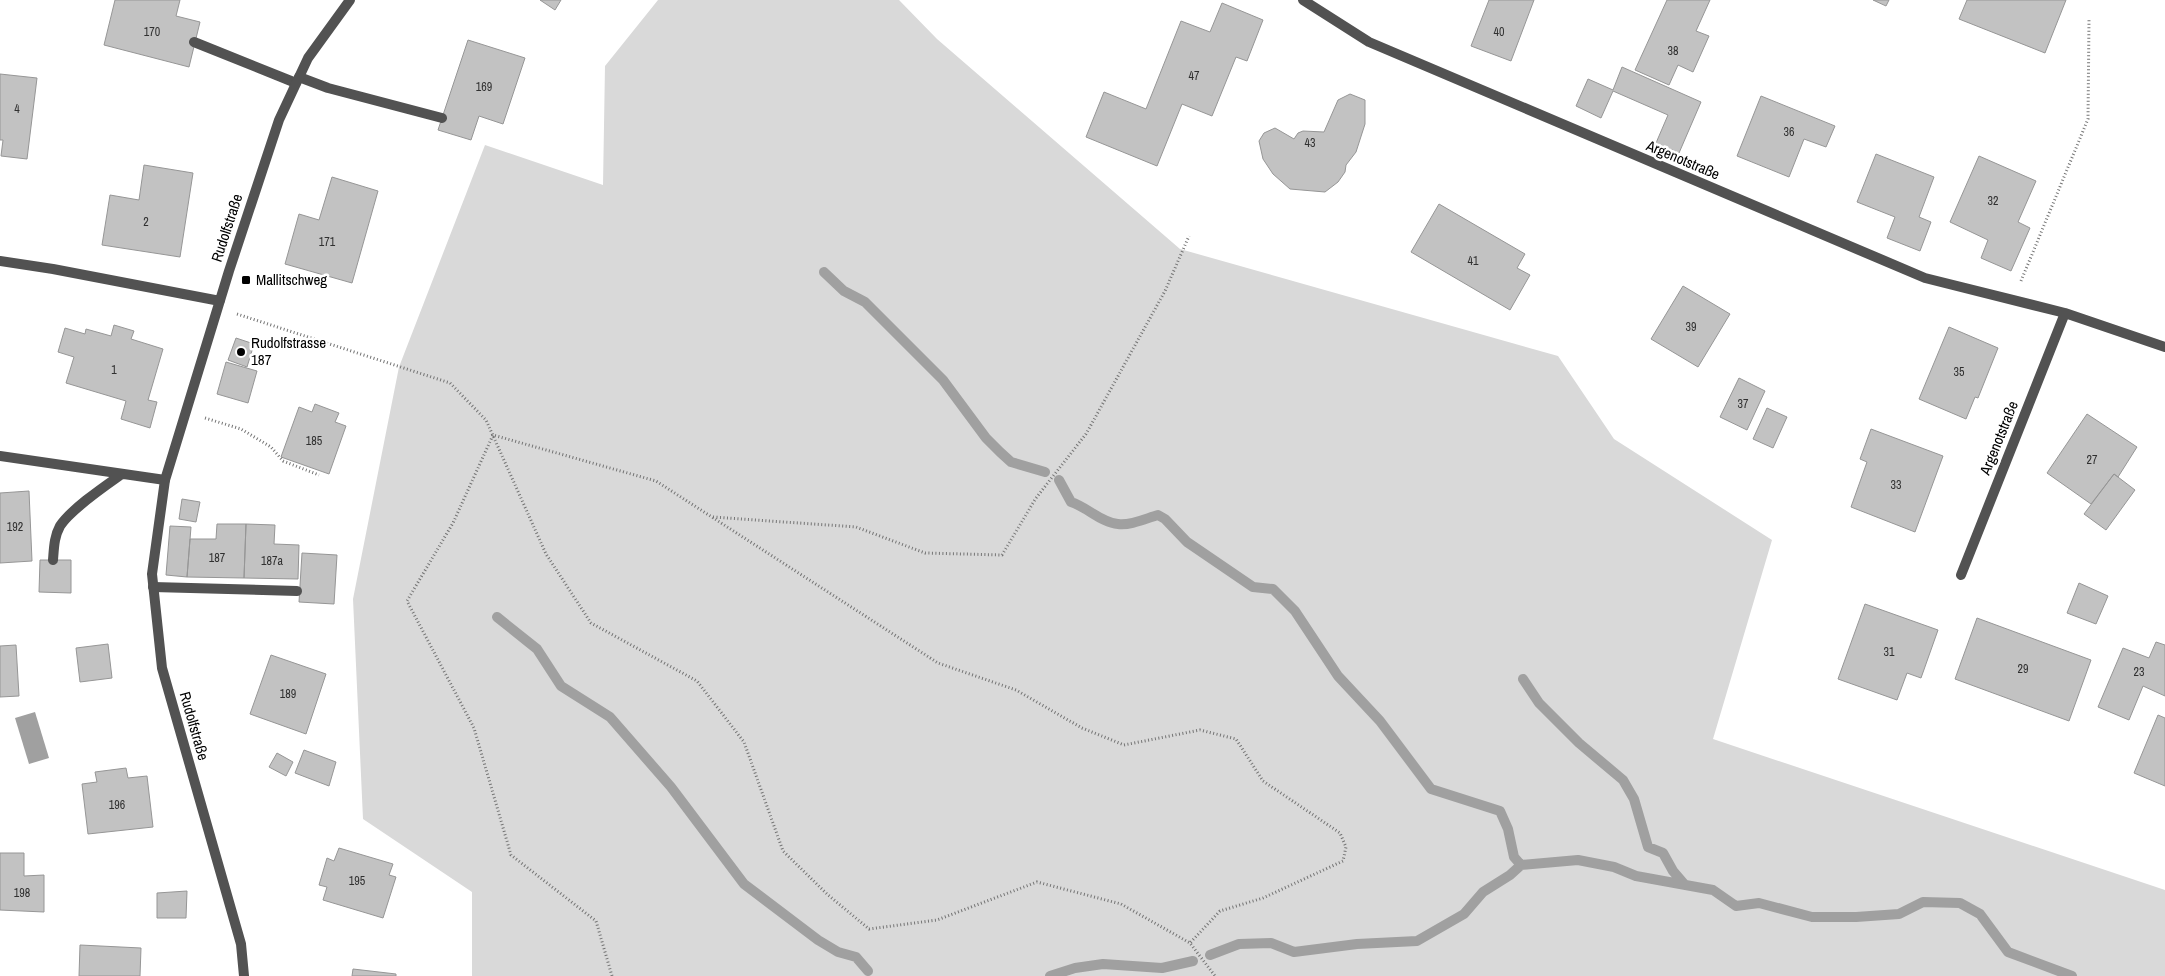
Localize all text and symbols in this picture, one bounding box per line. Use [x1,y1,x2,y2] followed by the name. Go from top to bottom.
[144,24,160,40] house number: 170
[1494,24,1504,40] house number: 40
[1668,43,1678,59] house number: 38
[1189,68,1200,84] house number: 47
[476,79,492,95] house number: 169
[14,101,20,117] house number: 4
[1784,124,1794,140] house number: 36
[1642,134,1723,184] street label: Argenotstraße
[1305,135,1315,151] house number: 43
[206,191,247,265] street label: Rudolfstraße
[1988,193,1998,209] house number: 32
[143,214,149,230] house number: 2
[319,234,336,250] house number: 171
[1468,253,1479,269] house number: 41
[256,269,327,290] place label: Mallitschweg
[240,274,252,286] marker: Mallitschweg
[1686,319,1696,335] house number: 39
[251,332,326,370] place label: Rudolfstrasse 187
[235,346,247,358] marker: Rudolfstrasse 187
[111,362,117,378] house number: 1
[1954,364,1965,380] house number: 35
[1738,396,1749,412] house number: 37
[1974,398,2023,479] street label: Argenotstraße
[306,433,323,449] house number: 185
[2087,452,2098,468] house number: 27
[1891,477,1901,493] house number: 33
[7,519,23,535] house number: 192
[209,550,226,566] house number: 187
[261,553,283,569] house number: 187a
[1884,644,1895,660] house number: 31
[2018,661,2028,677] house number: 29
[2134,664,2144,680] house number: 23
[280,686,296,702] house number: 189
[175,689,214,763] street label: Rudolfstraße
[109,797,125,813] house number: 196
[349,873,366,889] house number: 195
[14,885,30,901] house number: 198

